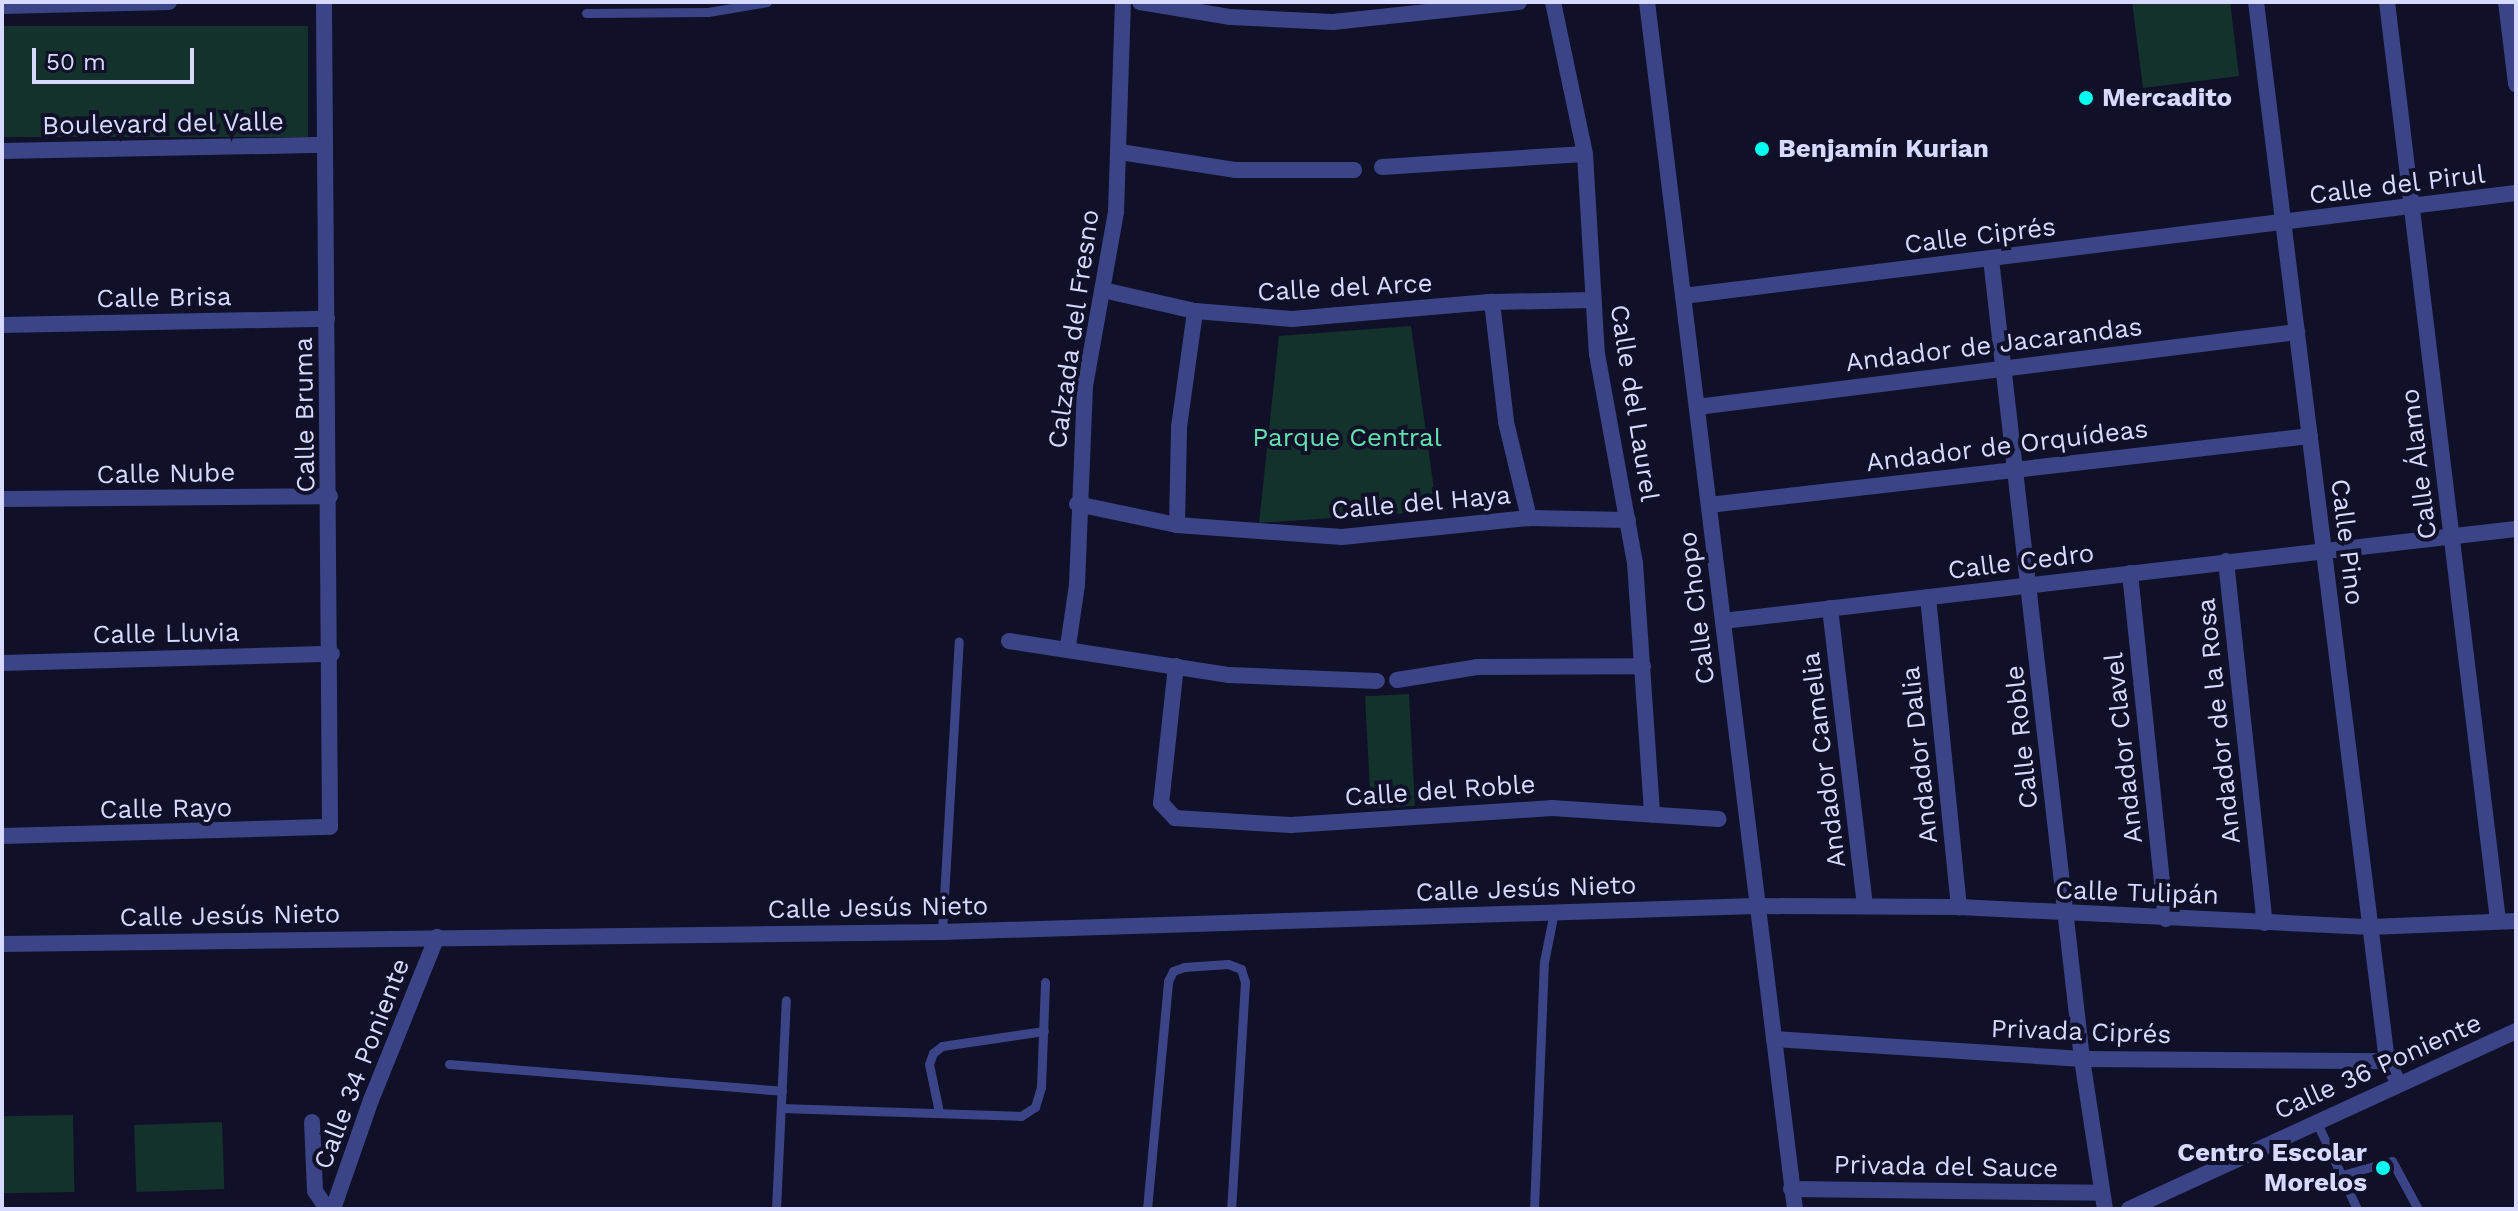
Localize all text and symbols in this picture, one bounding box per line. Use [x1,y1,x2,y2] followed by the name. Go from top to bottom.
[36,32,198,82] scale bar
[46,48,106,76] text: 50 m
[2102,82,2232,114] place label: Mercadito
[2077,89,2095,107] marker: Mercadito
[41,106,285,142] street label: Boulevard del Valle
[1778,133,1989,165] place label: Benjamín Kurian
[1753,140,1771,158] marker: Benjamín Kurian
[2307,159,2487,211] street label: Calle del Pirul
[1042,207,1106,451] street label: Calzada del Fresno
[1903,211,2057,261] street label: Calle Ciprés
[1256,268,1434,308] street label: Calle del Arce
[96,281,232,315] street label: Calle Brisa
[1603,302,1665,504] street label: Calle del Laurel
[1843,311,2145,379] street label: Andador de Jacarandas
[288,337,322,493] street label: Calle Bruma
[2394,386,2444,542] street label: Calle Álamo
[1864,413,2150,479] street label: Andador de Orquídeas
[1252,422,1442,454] park label: Parque Central
[96,457,236,491] street label: Calle Nube
[2324,477,2370,607] street label: Calle Pino
[1329,480,1513,526] street label: Calle del Haya
[1672,530,1722,686] street label: Calle Chopo
[1946,538,2096,586] street label: Calle Cedro
[2191,596,2247,846] street label: Andador de la Rosa
[92,617,240,651] street label: Calle Lluvia
[1795,650,1853,870] street label: Andador Camelia
[2098,651,2150,845] street label: Andador Clavel
[1999,664,2045,810] street label: Calle Roble
[1895,665,1945,845] street label: Andador Dalia
[1343,769,1537,813] street label: Calle del Roble
[99,792,233,826] street label: Calle Rayo
[1415,870,1637,908] street label: Calle Jesús Nieto
[2054,875,2220,911] street label: Calle Tulipán
[767,890,989,926] street label: Calle Jesús Nieto
[119,898,341,934] street label: Calle Jesús Nieto
[307,954,417,1174] street label: Calle 34 Poniente
[2270,1007,2486,1127] street label: Calle 36 Poniente
[1990,1013,2172,1051] street label: Privada Ciprés
[2177,1137,2367,1198] place label: Centro Escolar Morelos
[1833,1149,2059,1185] street label: Privada del Sauce
[2374,1159,2392,1177] marker: Centro Escolar Morelos

